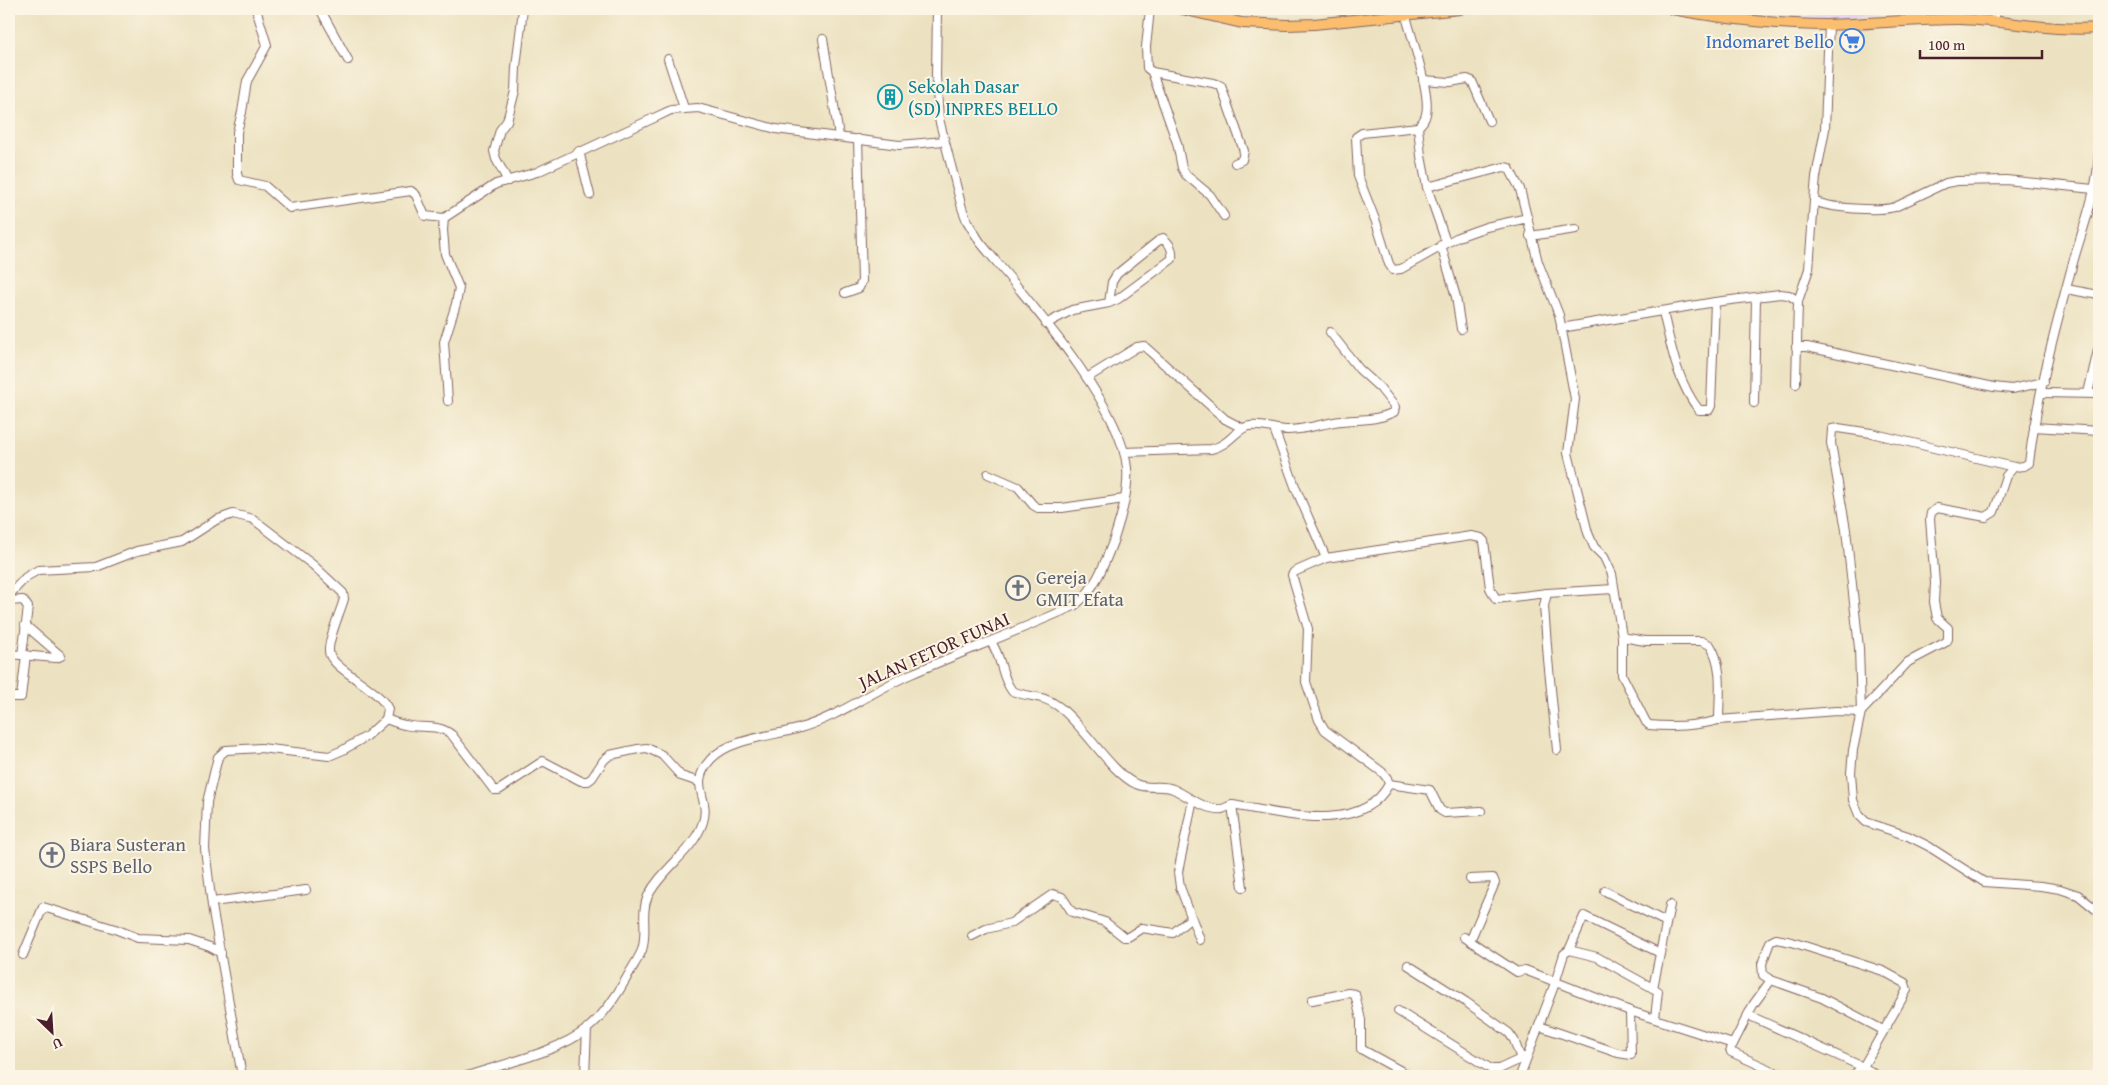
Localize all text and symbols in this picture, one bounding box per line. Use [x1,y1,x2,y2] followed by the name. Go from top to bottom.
[1706,27,1834,55] place label: Indomaret Bello
[1839,28,1865,54] supermarket icon: Indomaret Bello
[1920,28,2043,60] scale bar
[1928,34,1966,55] text: 100 m
[908,72,1058,122] place label: Sekolah Dasar (SD) INPRES BELLO
[877,84,903,110] building icon: Sekolah Dasar (SD) INPRES BELLO
[1036,563,1124,613] place label: Gereja GMIT Efata
[1005,575,1031,601] church icon: Gereja GMIT Efata
[852,604,1014,697] street label: JALAN FETOR FUNAI
[70,830,186,880] place label: Biara Susteran SSPS Bello
[39,842,65,868] church icon: Biara Susteran SSPS Bello
[28,1008,78,1058] north arrow
[48,1033,66,1055] text: U

